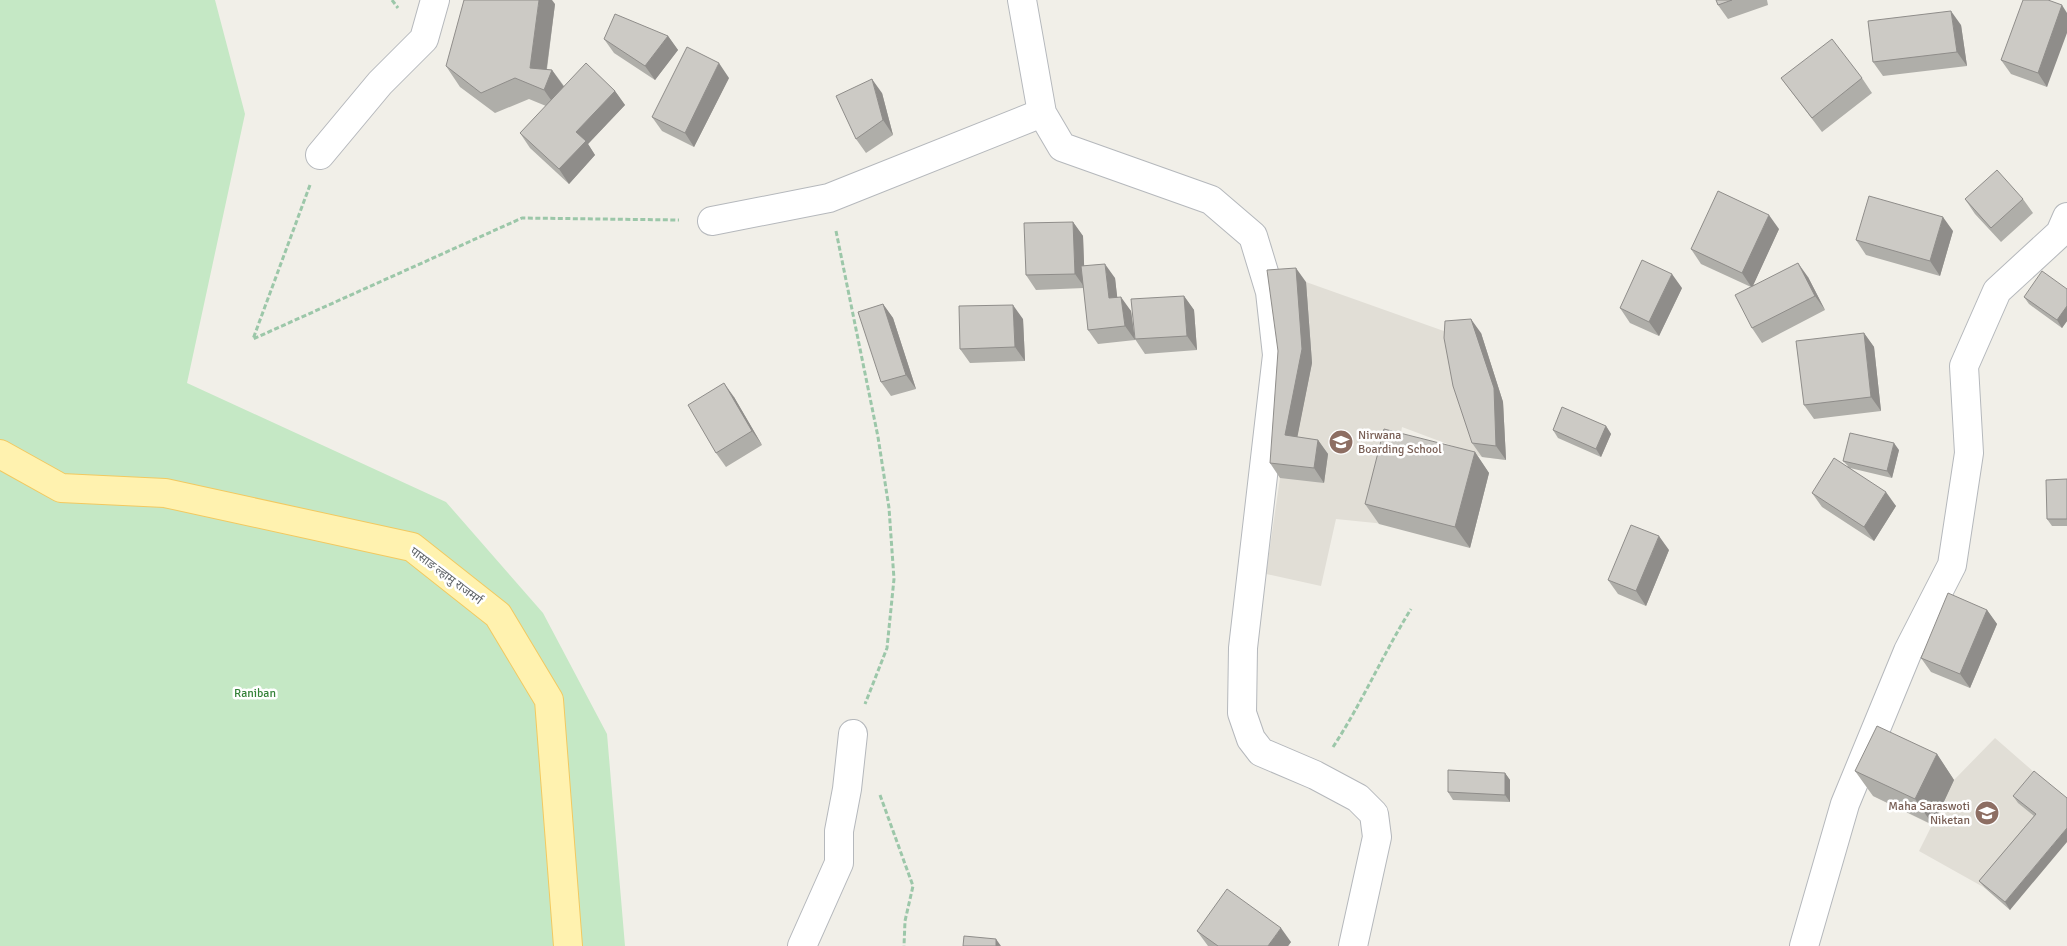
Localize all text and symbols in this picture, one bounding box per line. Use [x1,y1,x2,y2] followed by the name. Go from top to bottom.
[1358,428,1442,457] place label: Nirwana Boarding School
[1328,429,1354,455] school or university icon: Nirwana Boarding School
[407,544,486,609] street label: पासाङ ल्हामु राजमर्ग
[234,686,276,701] park label: Raniban
[1888,799,1970,828] place label: Maha Saraswoti Niketan
[1974,800,2000,826] school or university icon: Maha Saraswoti Niketan

